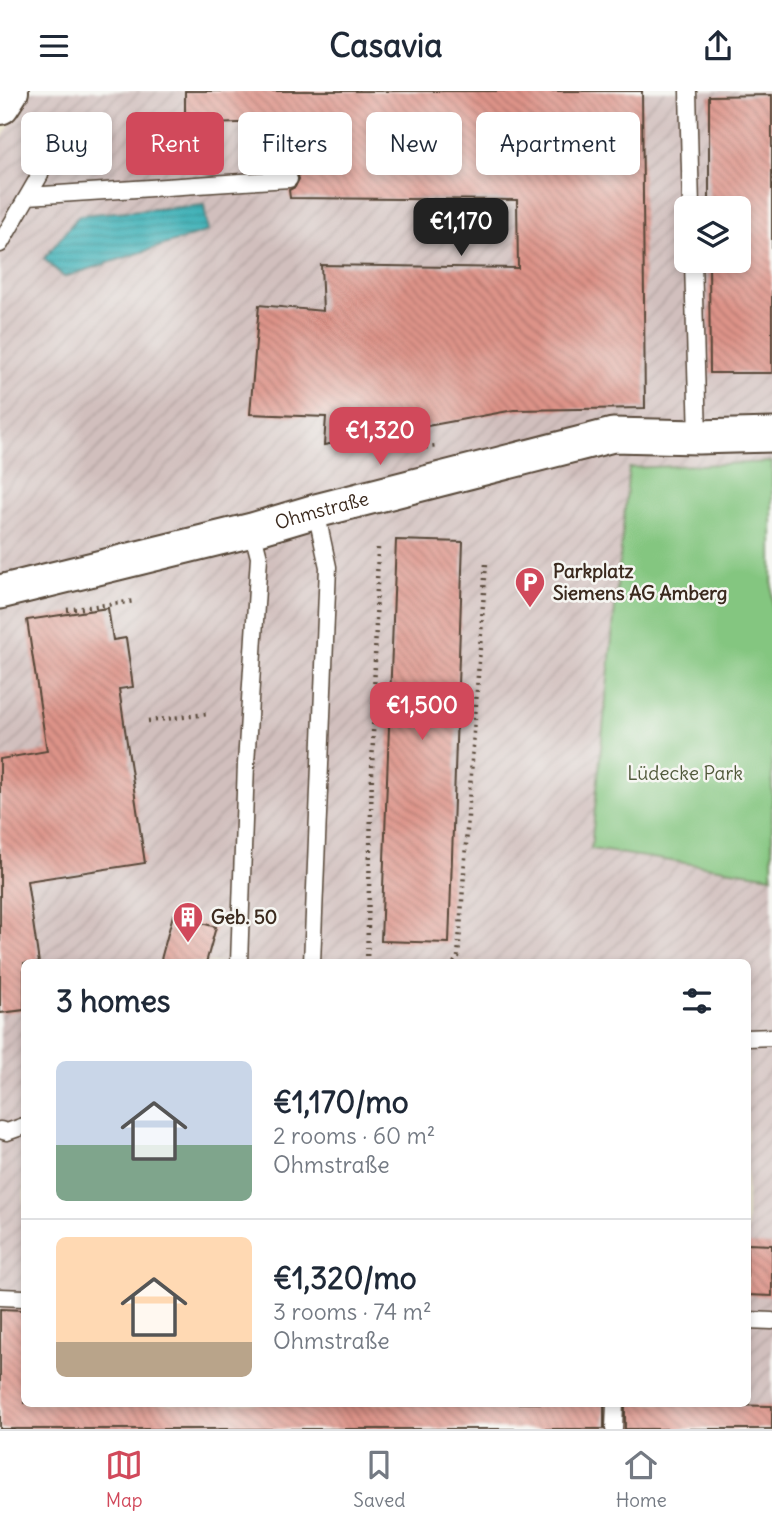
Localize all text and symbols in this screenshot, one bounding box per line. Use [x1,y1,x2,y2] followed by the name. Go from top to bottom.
[330,25,442,66] text: Casavia
[35,27,73,65] icon: menu
[699,27,737,65] icon: share
[21,112,112,175] chip: Buy
[126,112,224,175] chip: Rent
[238,112,352,175] chip: Filters
[366,112,462,175] chip: New
[476,112,640,175] chip: Apartment
[674,196,751,273] map controls
[674,196,751,273] button: layers
[404,199,518,258] pin: €1,170
[429,206,493,235] text: €1,170
[323,407,437,467] pin: €1,320
[345,415,415,444] text: €1,320
[272,486,371,535] street label: Ohmstraße
[553,559,727,605] place label: Parkplatz Siemens AG Amberg
[513,565,547,609] parking icon: Parkplatz Siemens AG Amberg
[365,683,479,742] pin: €1,500
[386,690,458,719] text: €1,500
[627,761,743,785] park label: Lüdecke Park
[171,900,205,944] building icon: Geb. 50
[211,905,277,929] place label: Geb. 50
[56,982,170,1020] text: 3 homes
[678,982,716,1020] icon: filters
[273,1083,409,1121] text: €1,170/mo
[112,1089,196,1173] icon: home
[273,1121,435,1150] text: 2 rooms · 60 m²
[273,1150,390,1179] text: Ohmstraße
[273,1259,417,1297] text: €1,320/mo
[112,1265,196,1349] icon: home
[273,1297,432,1326] text: 3 rooms · 74 m²
[273,1326,390,1355] text: Ohmstraße
[105,1446,143,1512] tab: Map
[353,1446,405,1512] tab: Saved
[616,1446,667,1512] tab: Home

